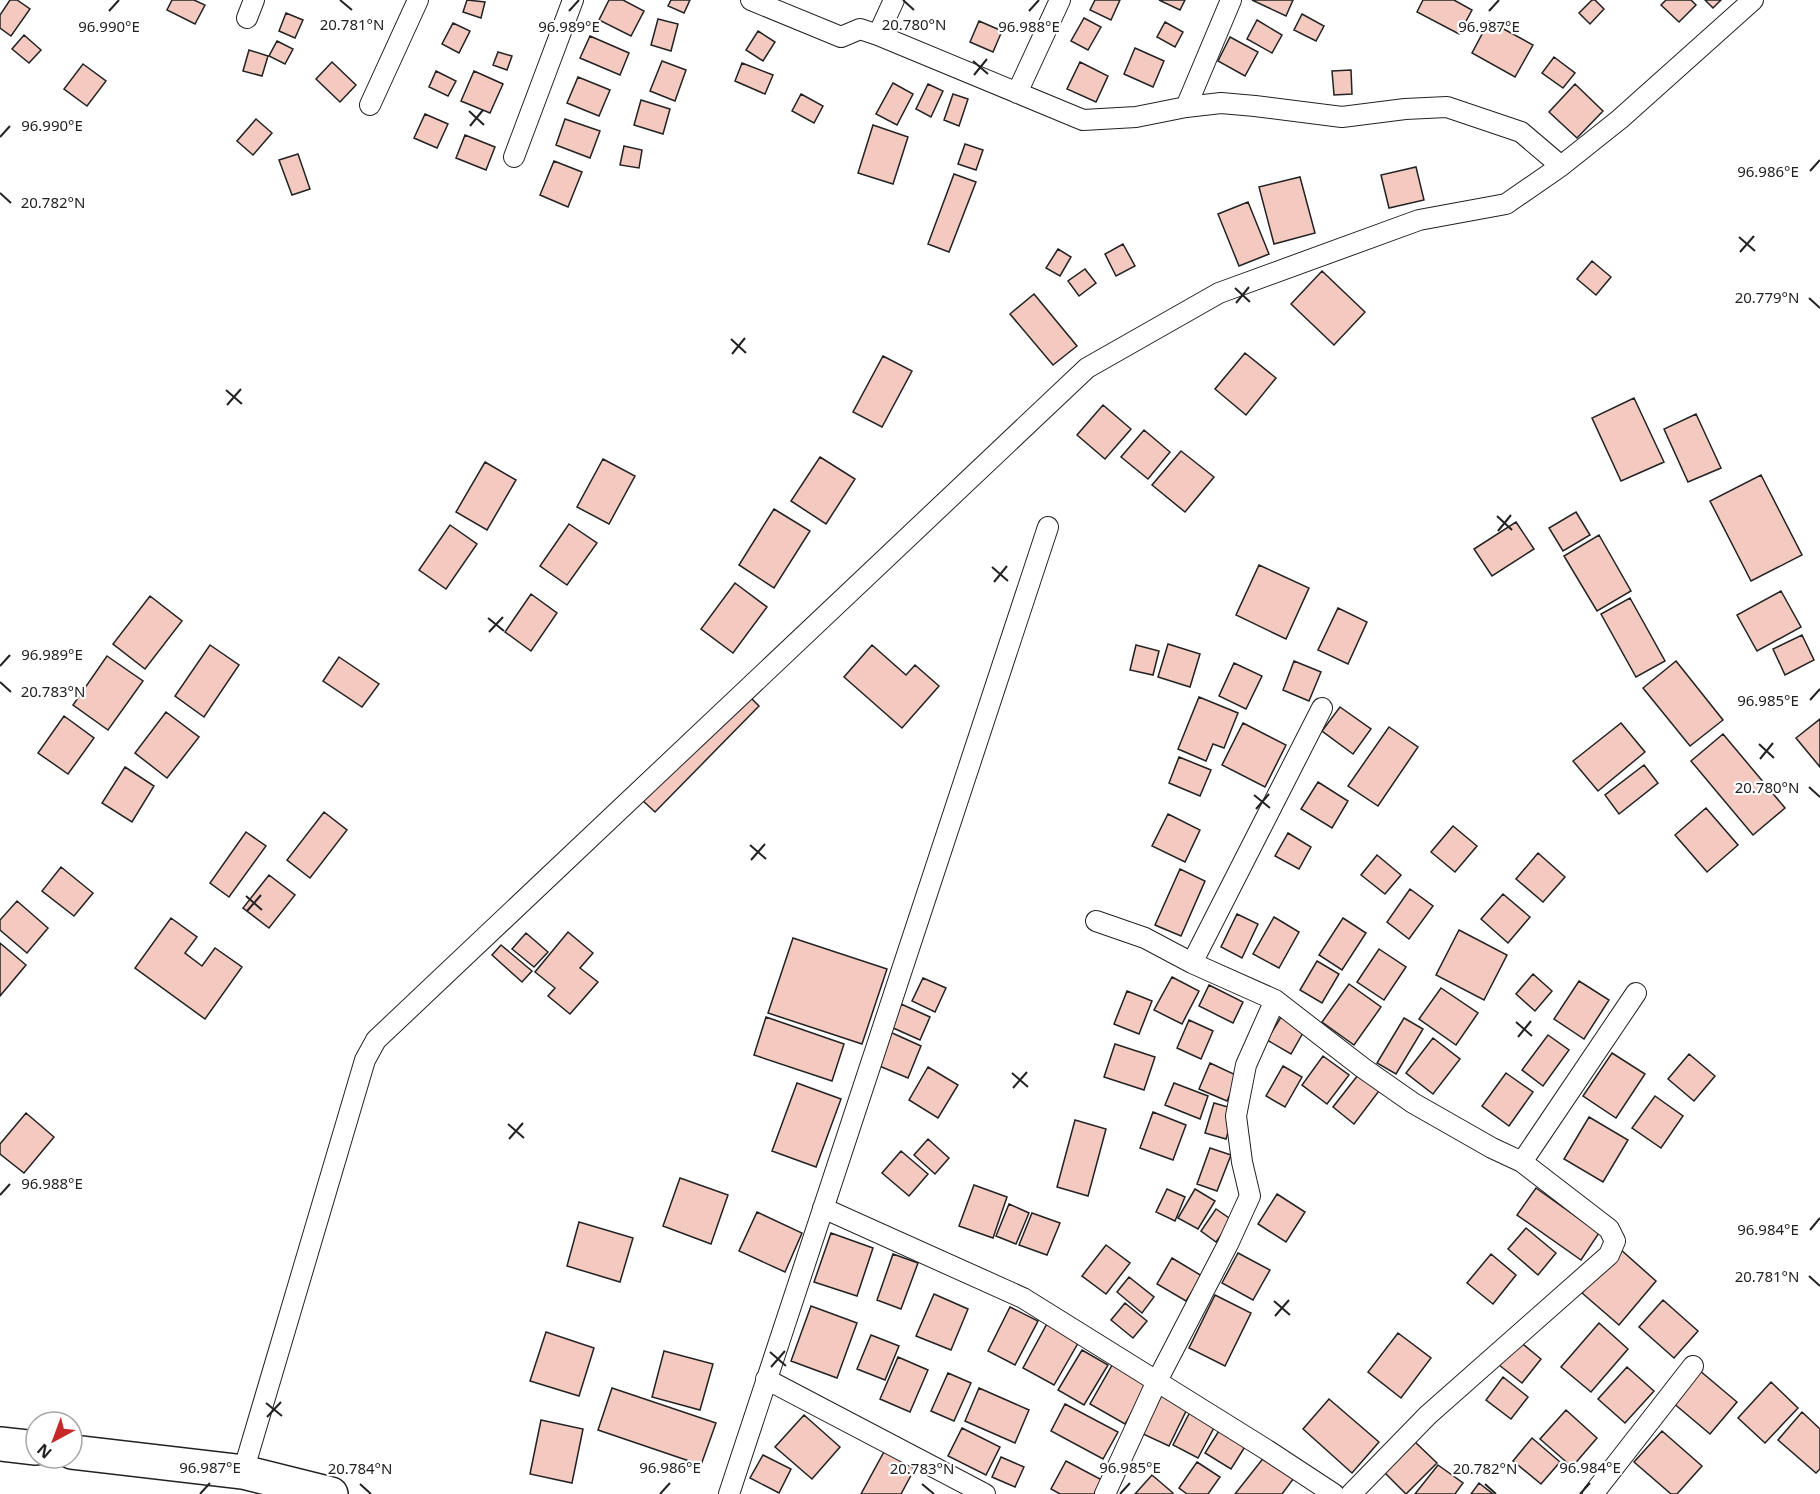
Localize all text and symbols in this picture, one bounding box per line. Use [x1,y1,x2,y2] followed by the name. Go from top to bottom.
[320,14,384,34] text: 20.781°N
[882,14,946,34] text: 20.780°N
[78,16,140,36] text: 96.990°E
[538,16,600,36] text: 96.989°E
[998,16,1060,36] text: 96.988°E
[1458,16,1520,36] text: 96.987°E
[21,115,83,135] text: 96.990°E
[1737,161,1799,181] text: 96.986°E
[21,192,85,212] text: 20.782°N
[1735,287,1799,307] text: 20.779°N
[21,644,83,664] text: 96.989°E
[21,681,85,701] text: 20.783°N
[1737,690,1799,710] text: 96.985°E
[1735,777,1799,797] text: 20.780°N
[21,1173,83,1193] text: 96.988°E
[1737,1219,1799,1239] text: 96.984°E
[1735,1266,1799,1286] text: 20.781°N
[24,1410,84,1470] north arrow
[32,1439,56,1464] text: N
[179,1457,241,1477] text: 96.987°E
[639,1457,701,1477] text: 96.986°E
[1099,1457,1161,1477] text: 96.985°E
[1559,1457,1621,1477] text: 96.984°E
[328,1458,392,1478] text: 20.784°N
[890,1458,954,1478] text: 20.783°N
[1453,1458,1517,1478] text: 20.782°N

